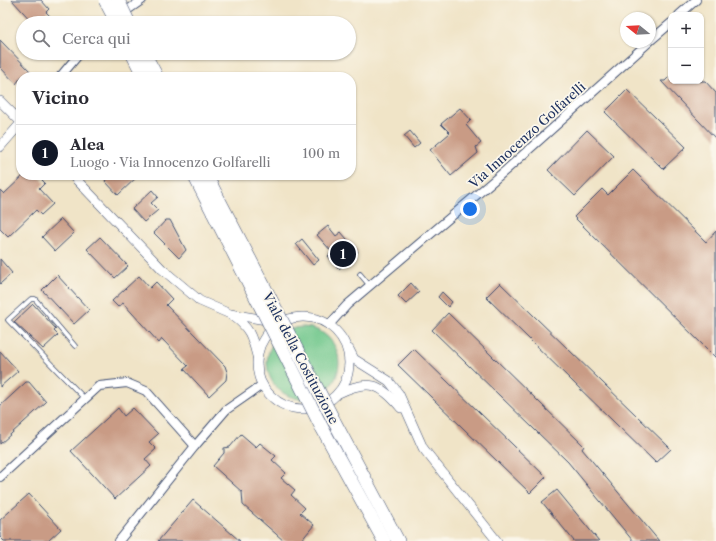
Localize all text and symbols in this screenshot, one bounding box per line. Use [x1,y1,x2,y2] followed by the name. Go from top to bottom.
[620,12,656,48] north arrow
[668,12,704,84] map controls
[668,12,704,48] button: +
[16,16,356,60] search box
[30,27,52,49] icon: search
[62,29,131,48] text: Cerca qui
[668,48,704,84] button: −
[465,78,589,192] street label: Via Innocenzo Golfarelli
[32,88,89,108] text: Vicino
[70,135,105,154] text: Alea
[42,145,48,161] text: 1
[302,145,340,161] text: 100 m
[70,154,270,170] text: Luogo · Via Innocenzo Golfarelli
[460,199,480,219] your location
[330,239,356,269] pin: 1
[259,289,342,427] street label: Viale della Costituzione

